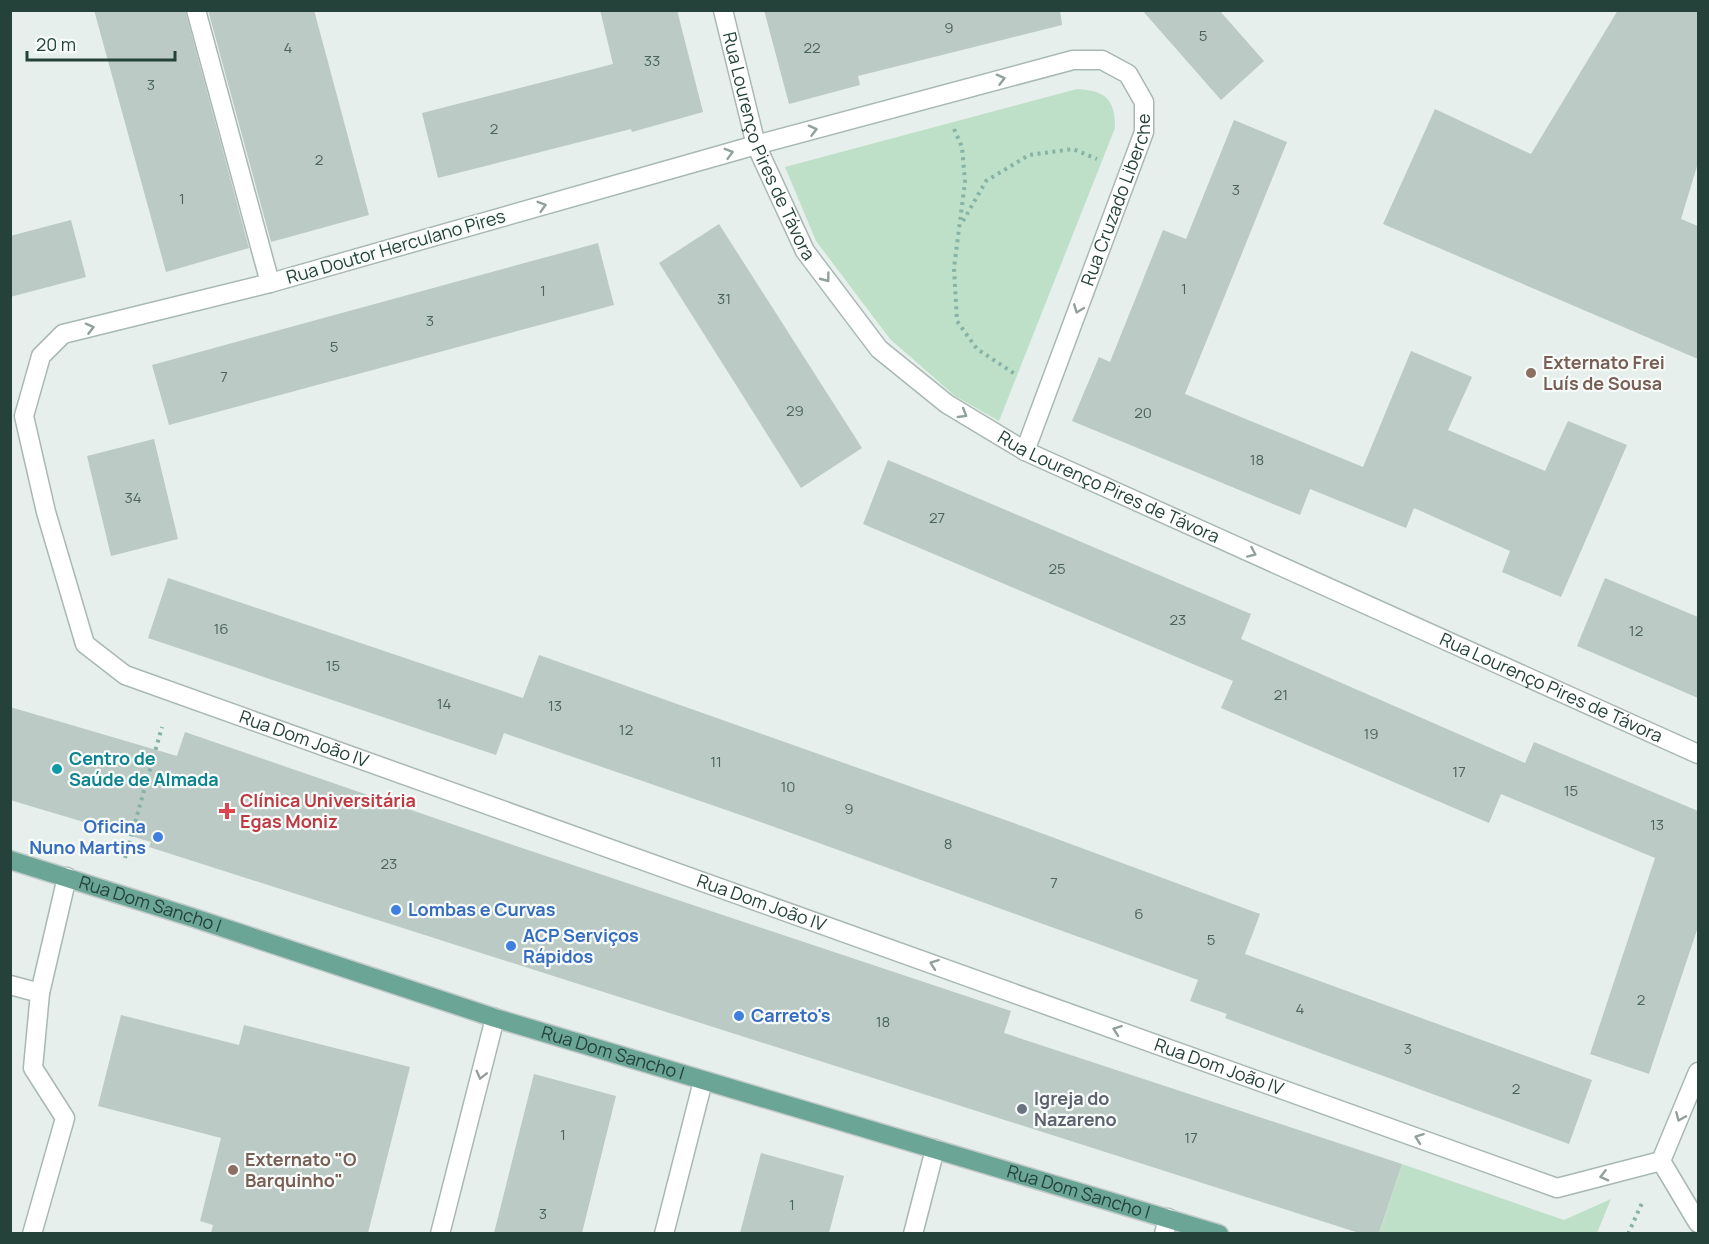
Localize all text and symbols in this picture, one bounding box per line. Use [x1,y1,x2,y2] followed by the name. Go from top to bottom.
[944,17,954,38] house number: 9
[27,24,176,62] scale bar
[1199,25,1207,46] house number: 5
[718,29,821,265] street label: Rua Lourenço Pires de Távora
[36,32,76,56] text: 20 m
[284,37,293,58] house number: 4
[803,37,821,58] house number: 22
[644,50,660,71] house number: 33
[147,74,155,95] house number: 3
[995,74,1006,86] one-way arrow
[1075,114,1155,289] street label: Rua Cruzado Liberche
[490,118,498,139] house number: 2
[807,125,817,137] one-way arrow
[724,147,734,160] one-way arrow
[315,149,323,170] house number: 2
[1232,179,1240,200] house number: 3
[179,188,185,209] house number: 1
[536,201,547,213] one-way arrow
[283,203,508,289] street label: Rua Doutor Herculano Pires
[818,272,829,283] one-way arrow
[1181,278,1187,299] house number: 1
[540,280,546,301] house number: 1
[717,288,731,309] house number: 31
[1073,303,1085,314] one-way arrow
[426,310,434,331] house number: 3
[85,322,95,335] one-way arrow
[330,336,338,357] house number: 5
[1543,350,1665,395] place label: Externato Frei Luís de Sousa
[220,366,228,387] house number: 7
[1524,366,1538,380] marker: Externato Frei Luís de Sousa
[786,400,804,421] house number: 29
[1134,402,1152,423] house number: 20
[957,406,967,418] one-way arrow
[994,424,1224,548] street label: Rua Lourenço Pires de Távora
[1250,449,1264,470] house number: 18
[124,487,142,508] house number: 34
[929,507,945,528] house number: 27
[1246,546,1257,558] one-way arrow
[1048,558,1066,579] house number: 25
[1170,609,1186,630] house number: 23
[213,618,229,639] house number: 16
[1629,620,1643,641] house number: 12
[1436,626,1667,748] street label: Rua Lourenço Pires de Távora
[326,655,340,676] house number: 15
[1274,684,1288,705] house number: 21
[437,693,451,714] house number: 14
[548,695,562,716] house number: 13
[236,704,372,772] street label: Rua Dom João IV
[619,719,633,740] house number: 12
[1363,723,1379,744] house number: 19
[69,746,219,791] place label: Centro de Saúde de Almada
[710,751,722,772] house number: 11
[1452,761,1466,782] house number: 17
[50,762,64,776] marker: Centro de Saúde de Almada
[781,776,796,797] house number: 10
[1564,780,1578,801] house number: 15
[240,788,416,833] place label: Clínica Universitária Egas Moniz
[844,798,854,819] house number: 9
[218,802,236,820] marker: Clínica Universitária Egas Moniz
[29,814,146,859] place label: Oficina Nuno Martins
[1650,814,1664,835] house number: 13
[151,830,165,844] marker: Oficina Nuno Martins
[944,833,952,854] house number: 8
[381,853,397,874] house number: 23
[694,868,830,936] street label: Rua Dom João IV
[76,869,225,937] street label: Rua Dom Sancho I
[1050,872,1058,893] house number: 7
[408,897,556,921] place label: Lombas e Curvas
[389,903,403,917] marker: Lombas e Curvas
[1134,903,1144,924] house number: 6
[523,923,639,968] place label: ACP Serviços Rápidos
[1207,929,1215,950] house number: 5
[504,939,518,953] marker: ACP Serviços Rápidos
[929,959,940,972] one-way arrow
[1637,989,1645,1010] house number: 2
[1296,998,1305,1019] house number: 4
[751,1003,831,1027] place label: Carreto's
[732,1009,746,1023] marker: Carreto's
[876,1011,890,1032] house number: 18
[539,1019,687,1085] street label: Rua Dom Sancho I
[1112,1025,1123,1038] one-way arrow
[1151,1032,1287,1100] street label: Rua Dom João IV
[1404,1038,1412,1059] house number: 3
[476,1069,488,1079] one-way arrow
[1512,1078,1520,1099] house number: 2
[1034,1086,1117,1131] place label: Igreja do Nazareno
[1015,1102,1029,1116] marker: Igreja do Nazareno
[1675,1110,1687,1121] one-way arrow
[560,1124,566,1145] house number: 1
[1184,1127,1198,1148] house number: 17
[1415,1133,1425,1146] one-way arrow
[245,1147,356,1192] place label: Externato "O Barquinho"
[1004,1158,1153,1224] street label: Rua Dom Sancho I
[226,1163,240,1177] marker: Externato "O Barquinho"
[1600,1168,1610,1181] one-way arrow
[789,1194,795,1215] house number: 1
[539,1203,547,1224] house number: 3

